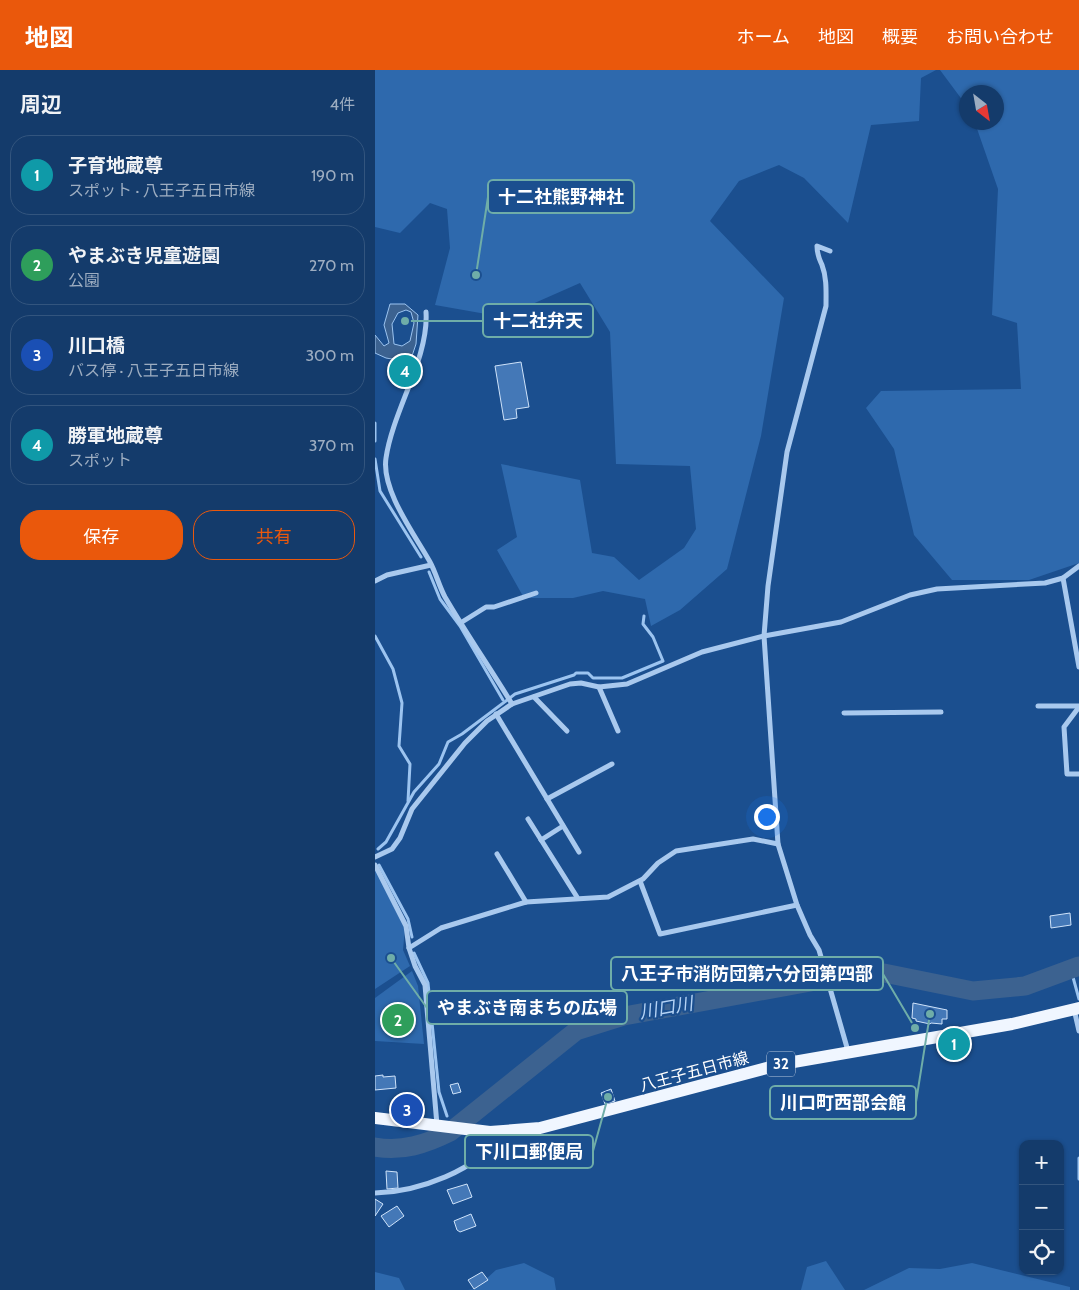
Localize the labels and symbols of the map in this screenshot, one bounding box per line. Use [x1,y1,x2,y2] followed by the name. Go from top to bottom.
[959,85,1004,130] north arrow
[488,180,634,213] callout: 十二社熊野神社
[498,186,624,208] text: 十二社熊野神社
[483,304,593,337] callout: 十二社弁天
[493,310,583,332] text: 十二社弁天
[389,352,421,390] pin: 4
[754,804,780,830] your location
[611,957,883,990] callout: 八王子市消防団第六分団第四部
[621,963,873,985] text: 八王子市消防団第六分団第四部
[427,991,627,1024] callout: やまぶき南まちの広場
[638,992,696,1024] water label: 川口川
[437,997,617,1019] text: やまぶき南まちの広場
[382,1001,414,1039] pin: 2
[938,1025,970,1063] pin: 1
[638,1048,751,1095] street label: 八王子五日市線
[767,1052,795,1076] road number: 32
[770,1086,916,1119] callout: 川口町西部会館
[391,1091,423,1129] pin: 3
[780,1092,906,1114] text: 川口町西部会館
[465,1135,593,1168] callout: 下川口郵便局
[475,1141,583,1163] text: 下川口郵便局

